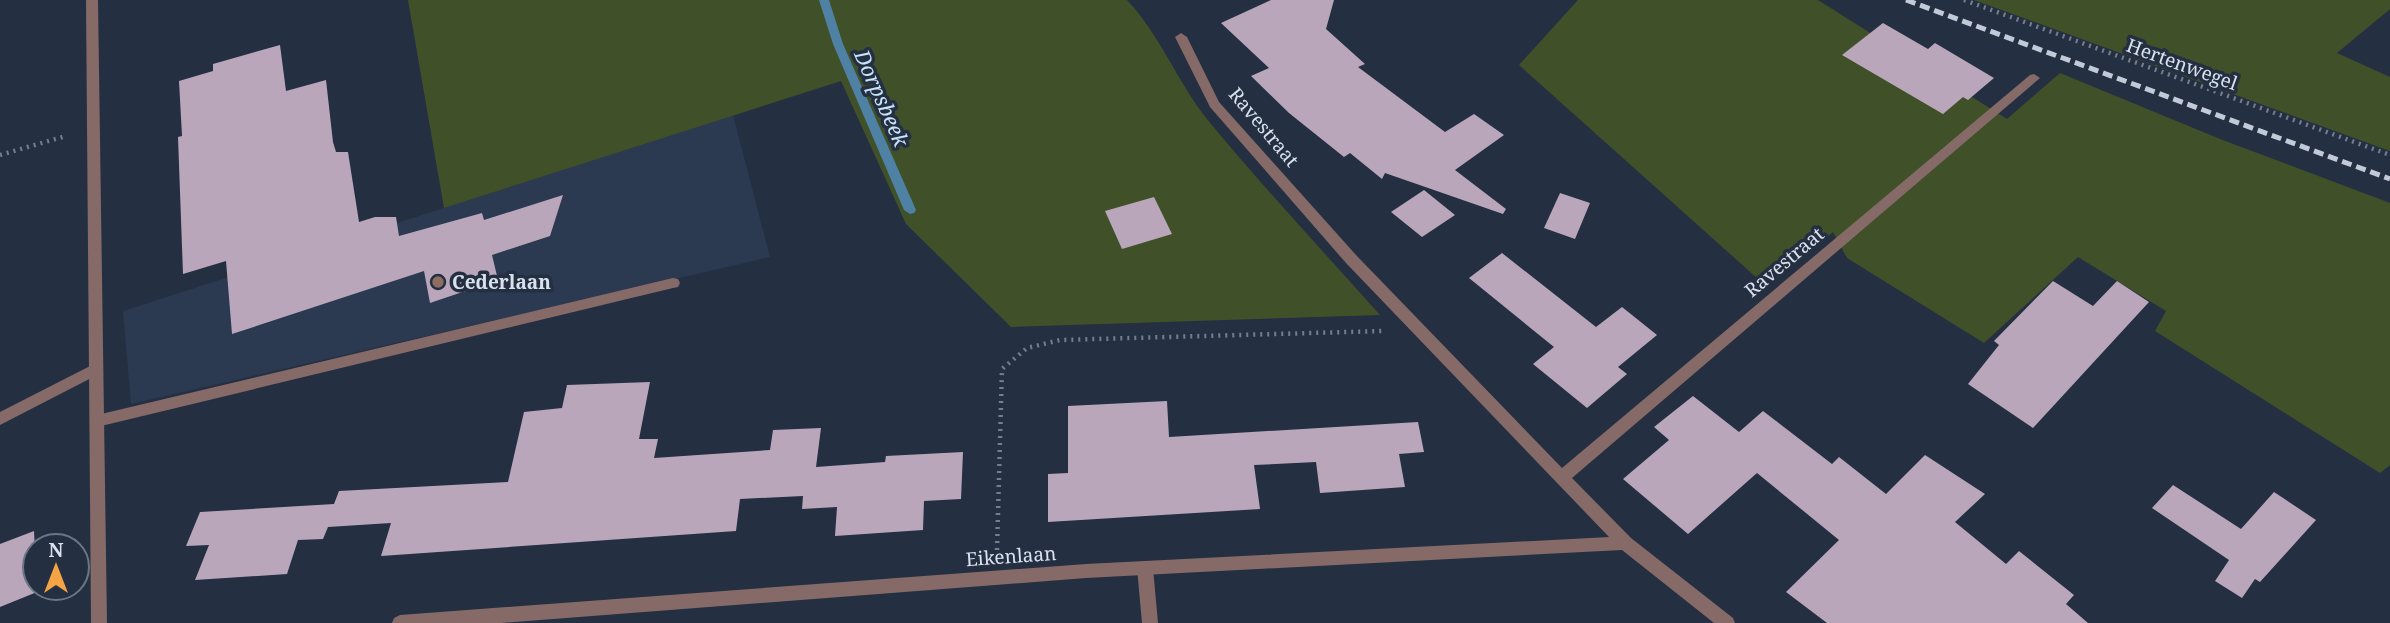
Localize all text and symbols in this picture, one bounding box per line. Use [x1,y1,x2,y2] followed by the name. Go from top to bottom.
[2123,32,2241,96] street label: Hertenwegel
[848,44,916,152] water label: Dorpsbeek
[1223,82,1305,172] street label: Ravestraat
[1739,221,1829,303] street label: Ravestraat
[452,269,551,295] place label: Cederlaan
[430,274,446,290] marker: Cederlaan
[21,532,91,602] north arrow
[49,537,64,563] text: N
[965,540,1057,572] street label: Eikenlaan

